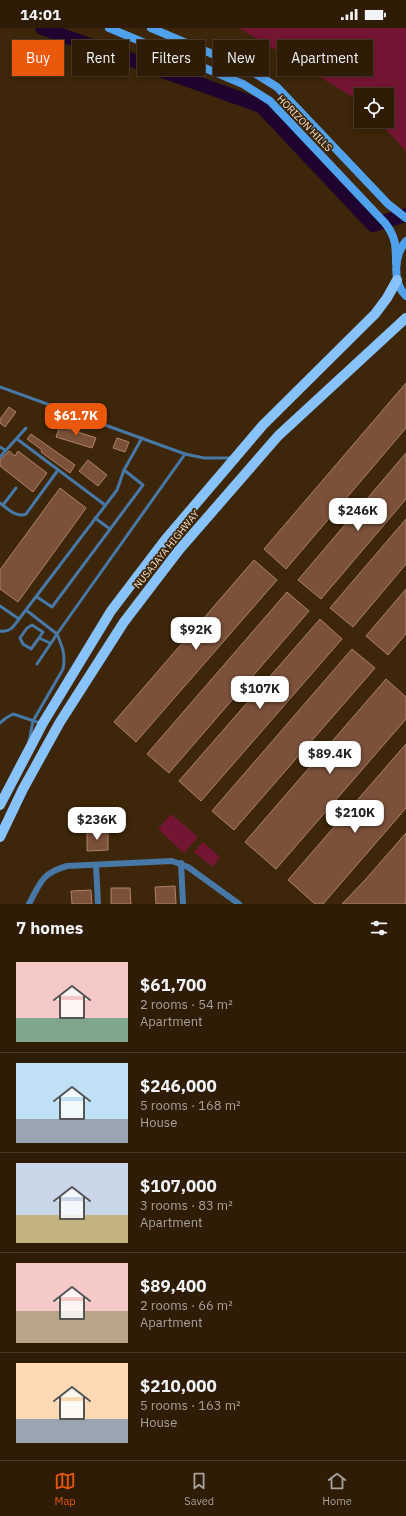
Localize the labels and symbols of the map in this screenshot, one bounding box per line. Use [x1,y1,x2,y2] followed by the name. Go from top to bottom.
[274,92,335,154] street label: HORIZON HILLS
[43,403,109,437] pin: $61.7K
[330,498,386,532] pin: $246K
[131,508,202,591] street label: NUSAJAYA HIGHWAY
[172,617,220,651] pin: $92K
[232,676,288,710] pin: $107K
[297,741,363,775] pin: $89.4K
[327,800,383,834] pin: $210K
[69,807,125,841] pin: $236K

